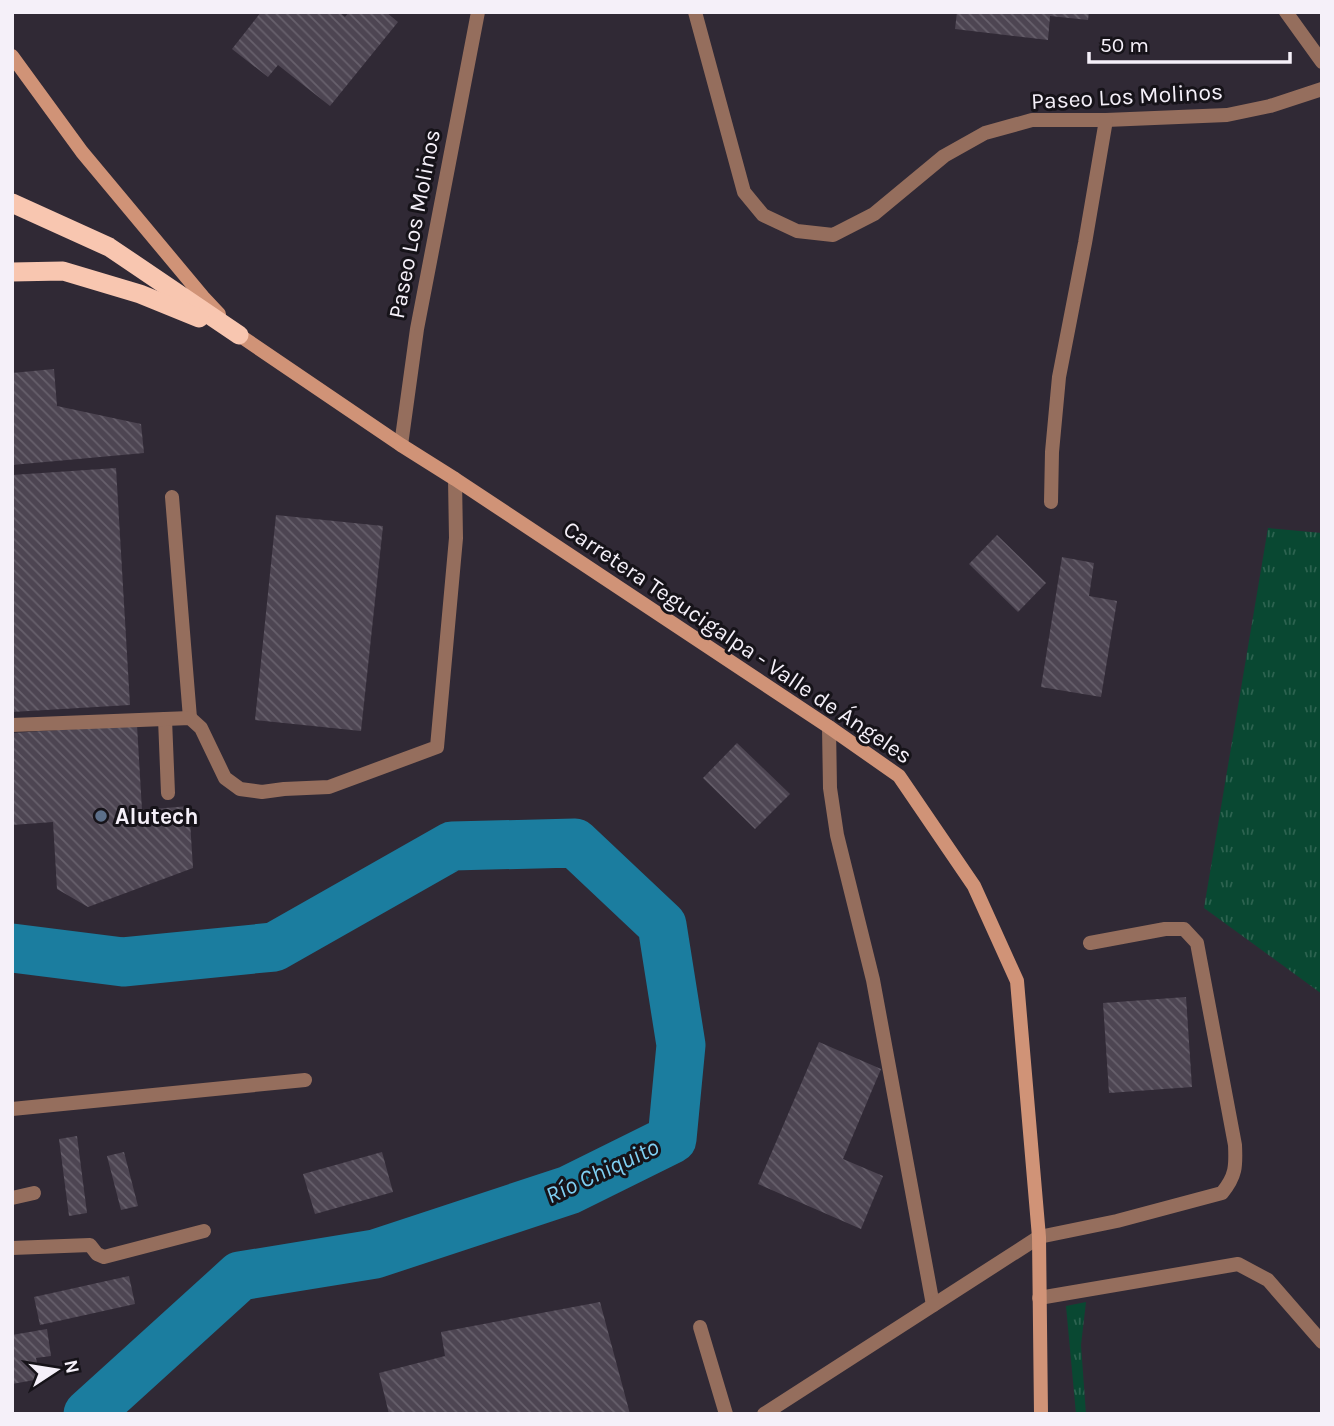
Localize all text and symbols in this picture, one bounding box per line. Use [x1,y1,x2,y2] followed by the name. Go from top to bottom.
[1089,21,1290,65] scale bar
[1100,33,1149,57] text: 50 m
[1030,78,1224,115] street label: Paseo Los Molinos
[383,127,446,321] street label: Paseo Los Molinos
[558,515,917,770] street label: Carretera Tegucigalpa - Valle de Ángeles
[115,803,199,830] place label: Alutech
[93,808,109,824] marker: Alutech
[541,1133,663,1209] water label: Río Chiquito
[21,1335,91,1405] north arrow
[59,1358,84,1376] text: N

